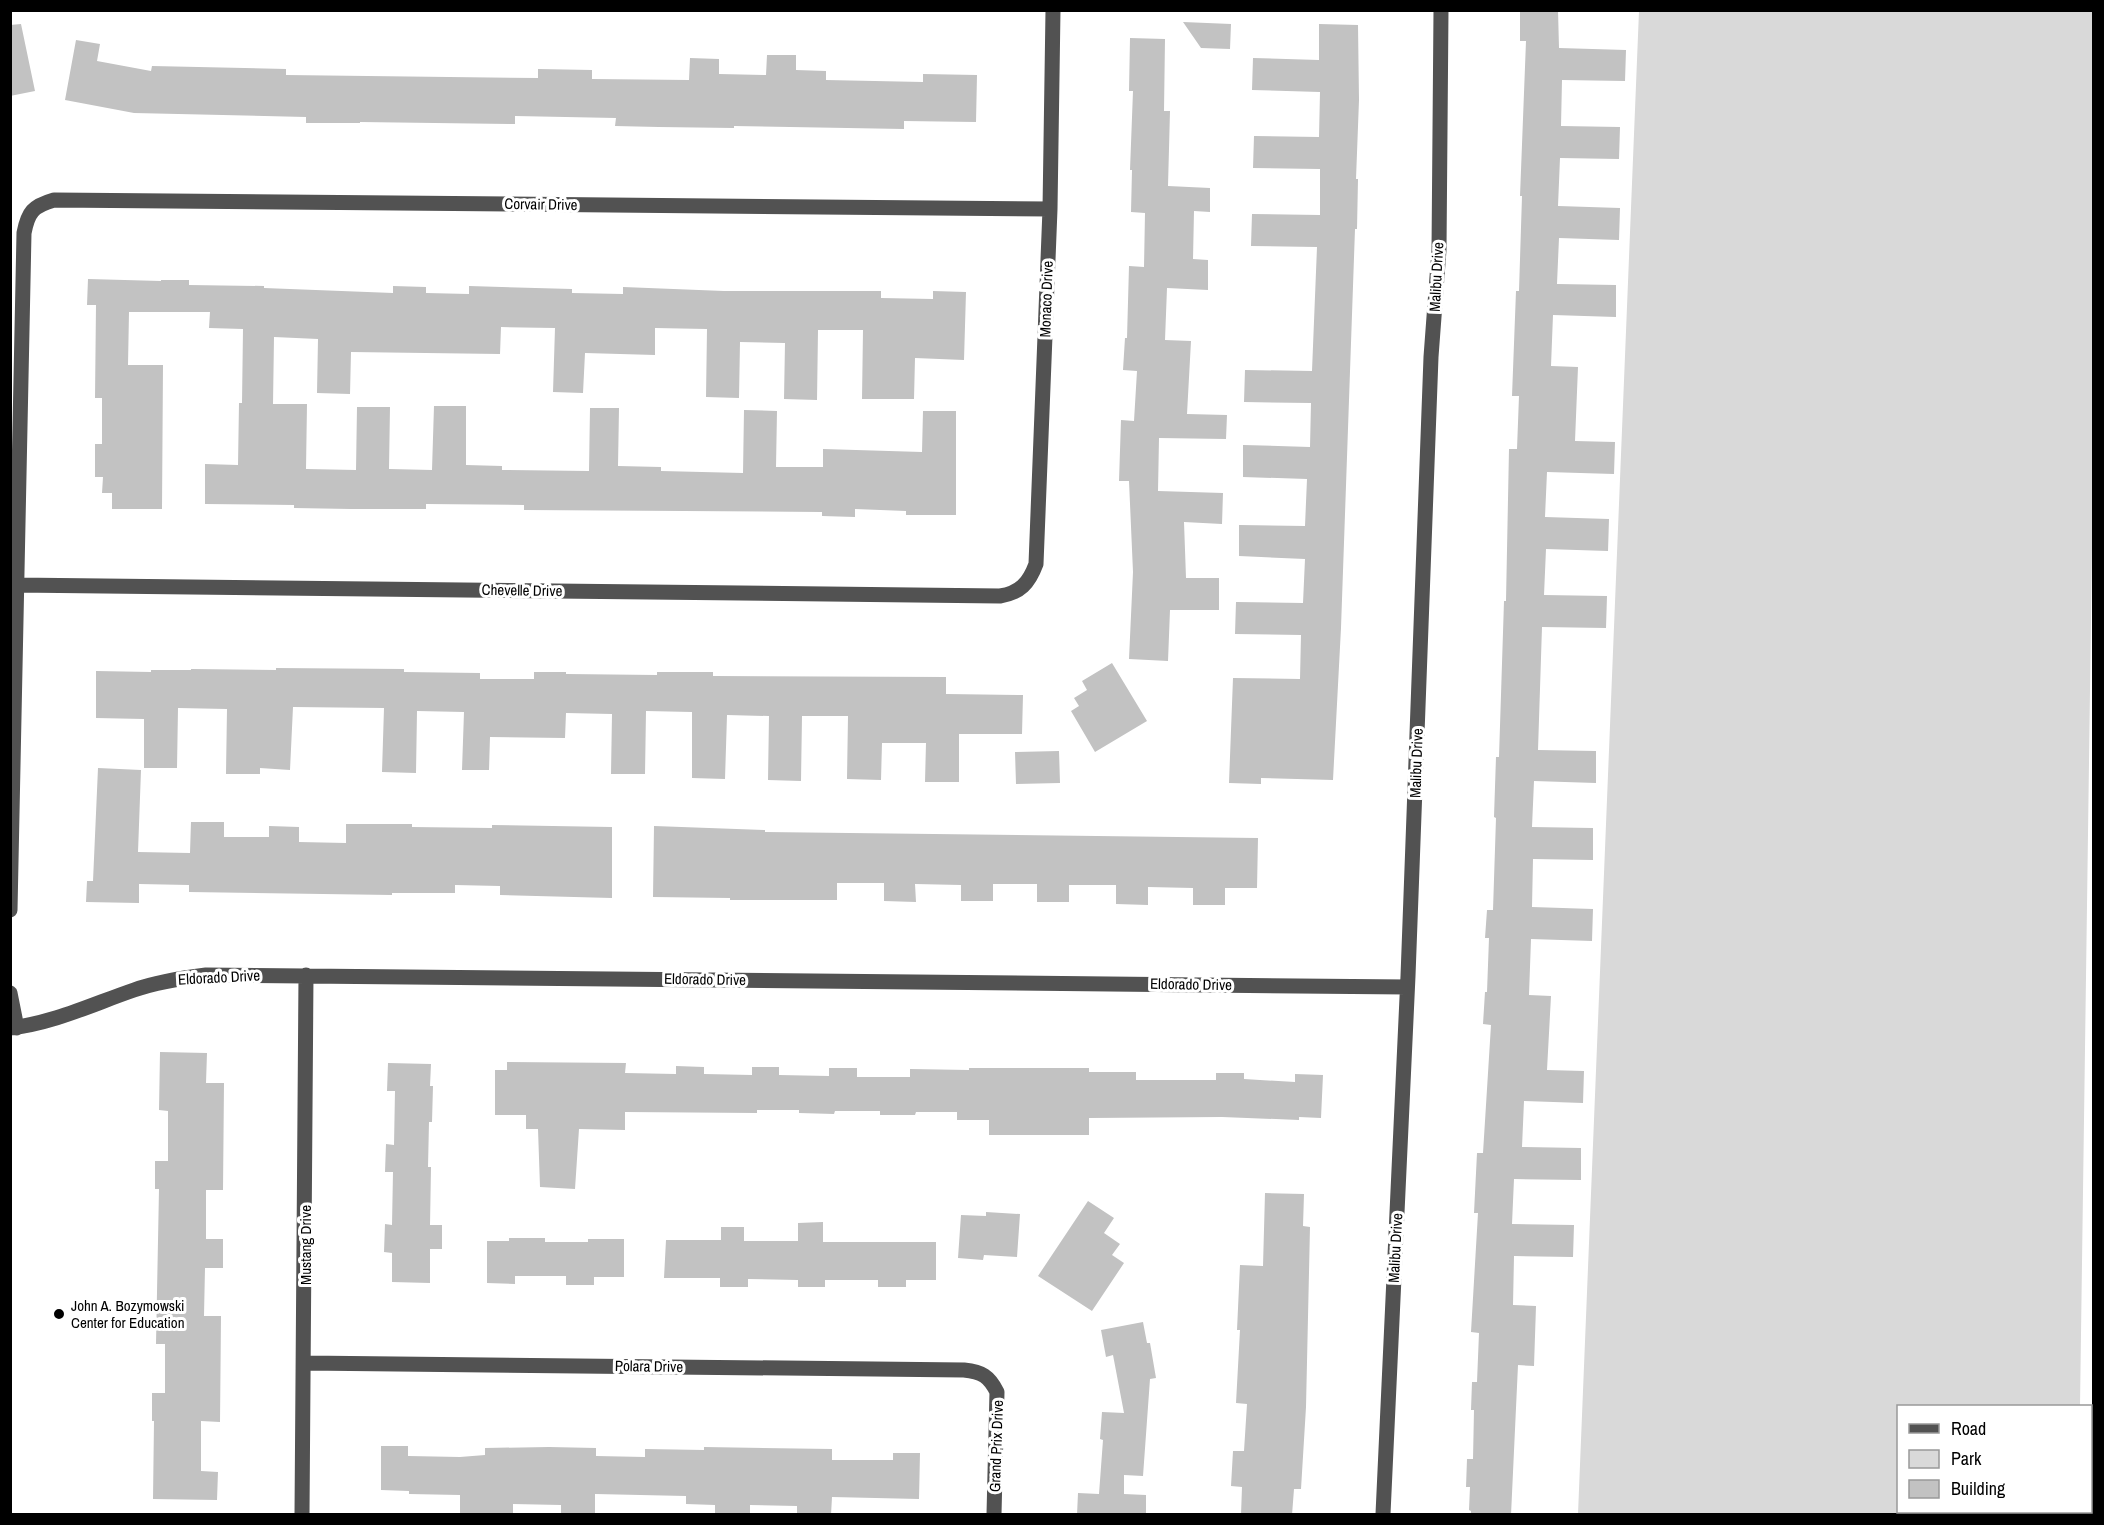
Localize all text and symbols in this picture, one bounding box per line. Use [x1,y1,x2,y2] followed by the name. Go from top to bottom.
[504,193,578,215] street label: Corvair Drive
[1424,241,1448,312] street label: Malibu Drive
[1034,260,1058,338] street label: Monaco Drive
[481,579,563,601] street label: Chevelle Drive
[1404,728,1428,798] street label: Malibu Drive
[177,964,261,990] street label: Eldorado Drive
[664,968,746,990] street label: Eldorado Drive
[1150,973,1232,995] street label: Eldorado Drive
[295,1205,316,1285] street label: Mustang Drive
[1383,1212,1407,1283] street label: Malibu Drive
[71,1295,185,1333] place label: John A. Bozymowski Center for Education
[52,1307,66,1321] marker: John A. Bozymowski Center for Education
[615,1355,684,1377] street label: Polara Drive
[984,1399,1008,1492] street label: Grand Prix Drive
[1897,1405,2092,1513] legend
[1951,1416,1986,1441] text: Road
[1951,1446,1982,1471] text: Park
[1951,1476,2006,1501] text: Building

